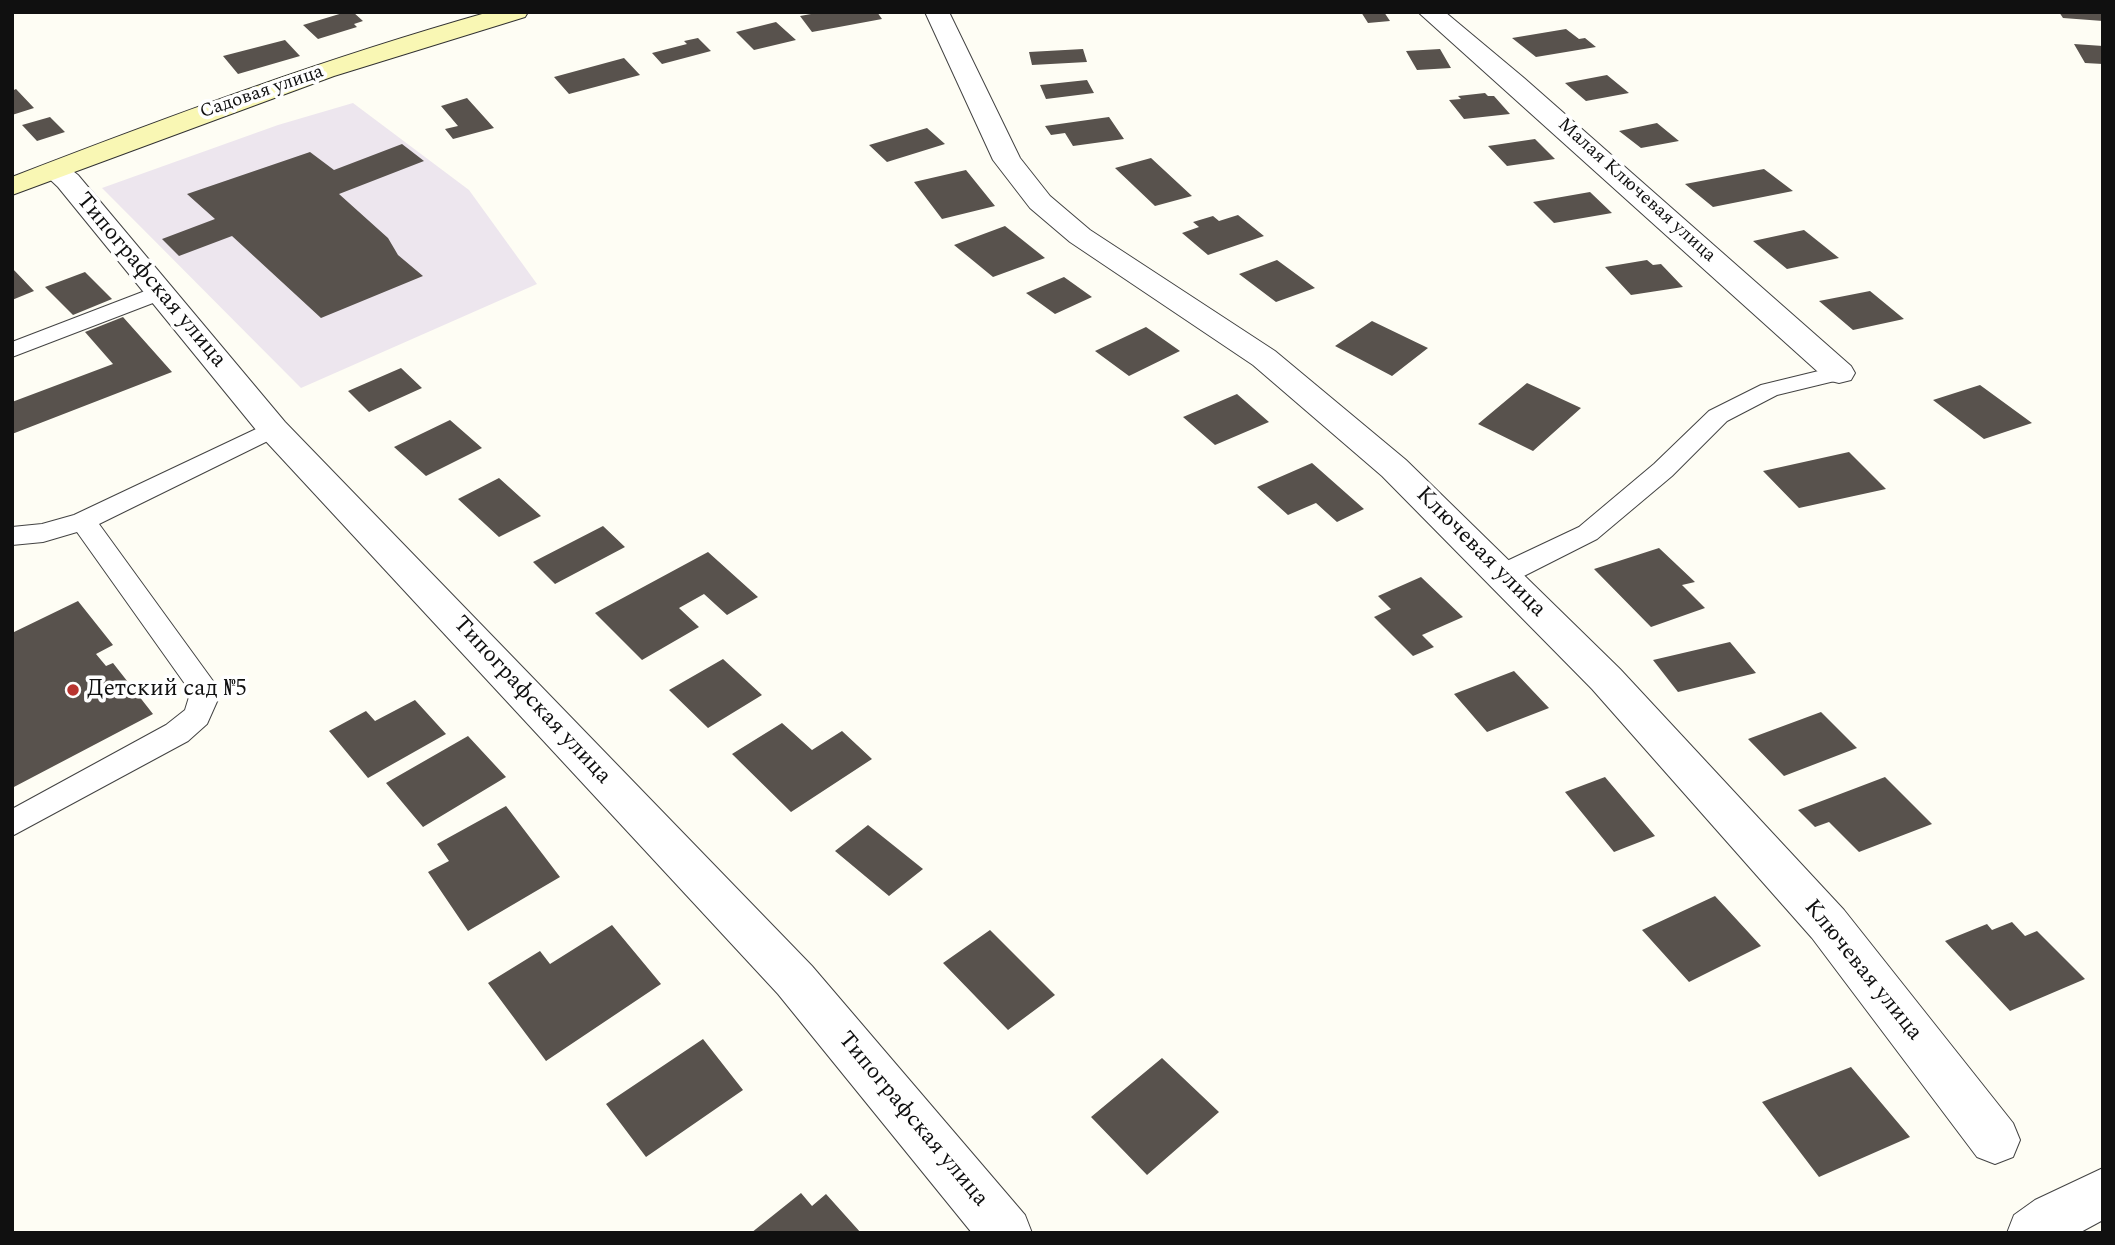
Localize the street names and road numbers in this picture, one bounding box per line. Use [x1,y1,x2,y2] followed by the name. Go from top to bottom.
[197,61,327,125] street label: Садовая улица
[1552,114,1720,268] street label: Малая Ключевая улица
[69,188,231,374] street label: Типографская улица
[1409,482,1551,624] street label: Ключевая улица
[446,611,616,791] street label: Типографская улица
[1797,895,1927,1047] street label: Ключевая улица
[831,1027,993,1213] street label: Типографская улица

